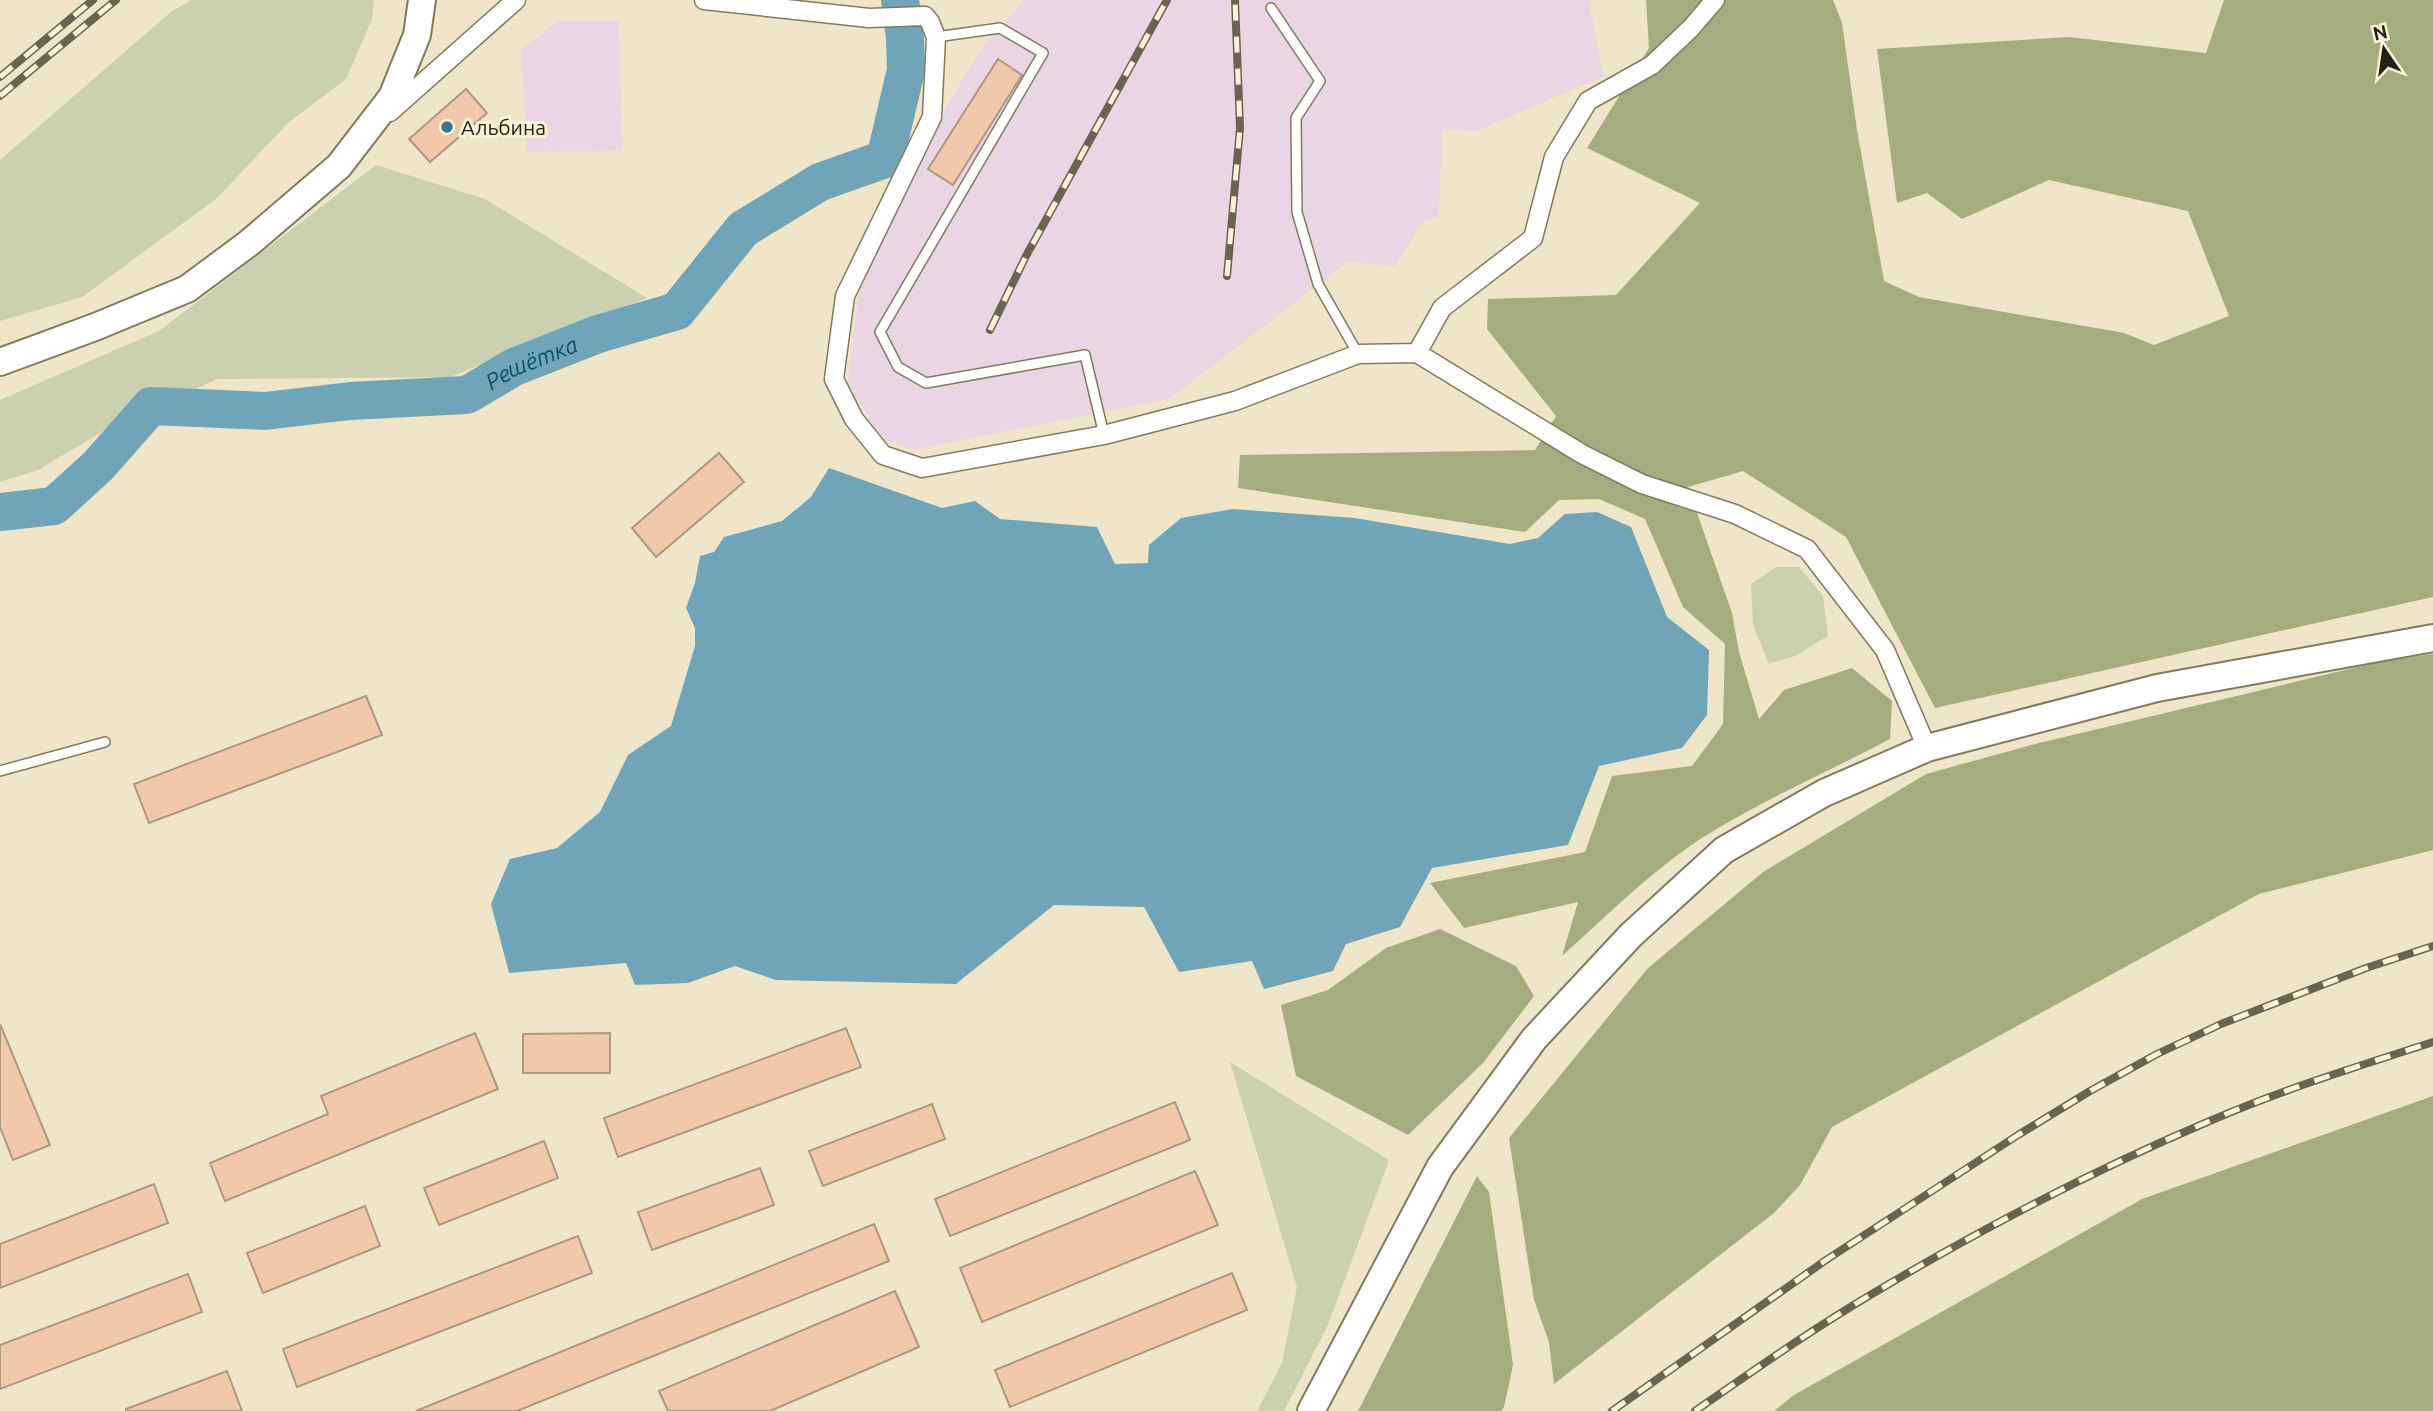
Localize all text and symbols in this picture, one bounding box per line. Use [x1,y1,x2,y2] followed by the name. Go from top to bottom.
[2349,14,2419,84] north arrow
[2371,20,2390,45] text: N
[461,115,546,139] place label: Альбина
[439,119,455,135] marker: Альбина
[480,331,581,394] water label: Решётка

